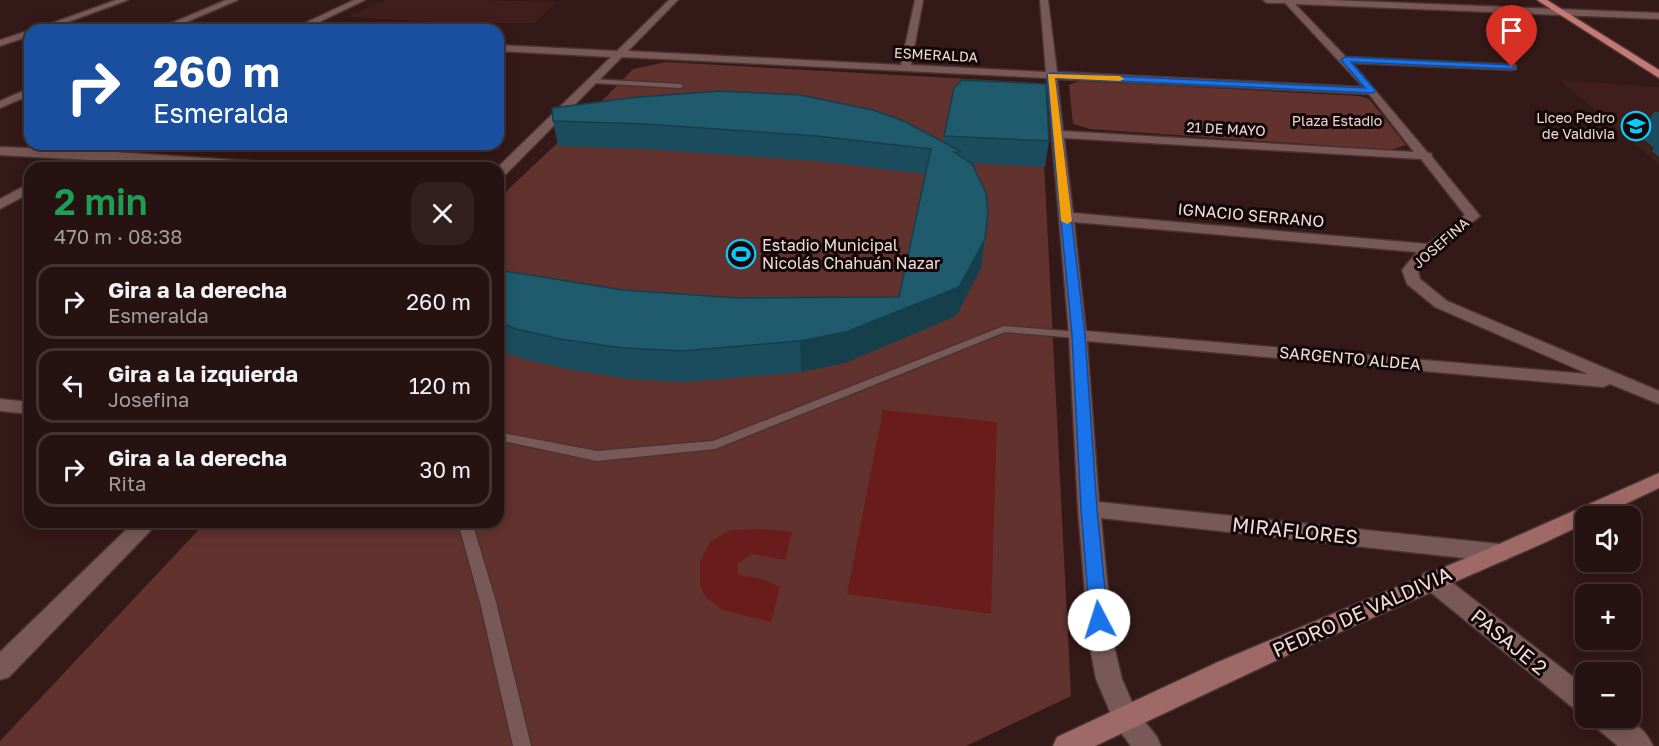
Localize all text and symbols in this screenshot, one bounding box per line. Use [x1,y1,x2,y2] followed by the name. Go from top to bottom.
[1486,5,1537,67] pin
[1495,14,1528,47] icon: arrive
[894,44,979,65] street label: ESMERALDA
[153,46,280,96] text: 260 m
[54,48,132,126] icon: right
[153,97,289,129] text: Esmeralda
[1536,109,1615,142] place label: Liceo Pedro de Valdivia
[1620,110,1652,142] school or university icon: Liceo Pedro de Valdivia
[1292,112,1382,129] park label: Plaza Estadio
[1186,118,1266,139] street label: 21 DE MAYO
[54,180,148,223] text: 2 min
[411,182,474,245] button: close
[1177,199,1325,231] street label: IGNACIO SERRANO
[1409,213,1473,271] street label: JOSEFINA
[54,224,182,248] text: 470 m · 08:38
[762,235,940,273] place label: Estadio Municipal Nicolás Chahuán Nazar
[725,238,757,270] sports icon: Estadio Municipal Nicolás Chahuán Nazar
[108,276,287,303] text: Gira a la derecha
[57,285,90,318] icon: right
[406,288,471,315] text: 260 m
[108,303,209,327] text: Esmeralda
[1278,342,1422,374] street label: SARGENTO ALDEA
[108,360,298,387] text: Gira a la izquierda
[57,369,90,402] icon: left
[409,372,471,399] text: 120 m
[108,387,189,411] text: Josefina
[108,444,287,471] text: Gira a la derecha
[57,453,90,486] icon: right
[420,456,471,483] text: 30 m
[108,471,146,495] text: Rita
[1575,506,1641,728] map controls
[1575,506,1641,572] button: sound
[1231,511,1359,549] street label: MIRAFLORES
[1268,561,1455,661] street label: PEDRO DE VALDIVIA
[1575,584,1641,650] button: +
[1067,588,1131,652] position arrow
[1467,603,1552,679] street label: PASAJE 2
[1575,662,1641,728] button: −

